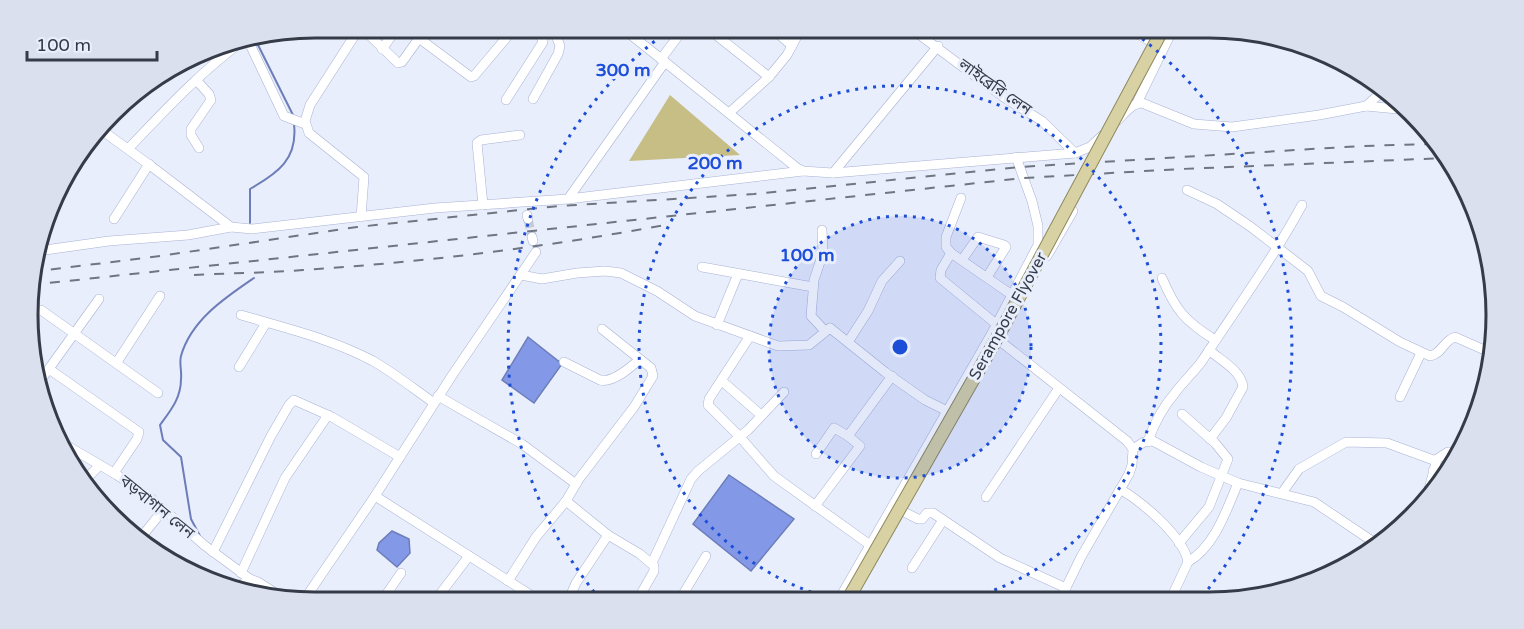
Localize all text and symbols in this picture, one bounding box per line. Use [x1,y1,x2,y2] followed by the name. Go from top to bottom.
[27,24,158,62] scale bar
[36,34,91,56] text: 100 m
[954,54,1036,120] street label: লাইব্রেরি লেন
[595,59,651,81] text: 300 m
[687,152,743,174] text: 200 m
[779,244,835,266] text: 100 m
[965,248,1052,383] street label: Serampore Flyover
[890,337,910,357] centre of rings
[115,470,199,543] street label: বড়বাগান লেন

